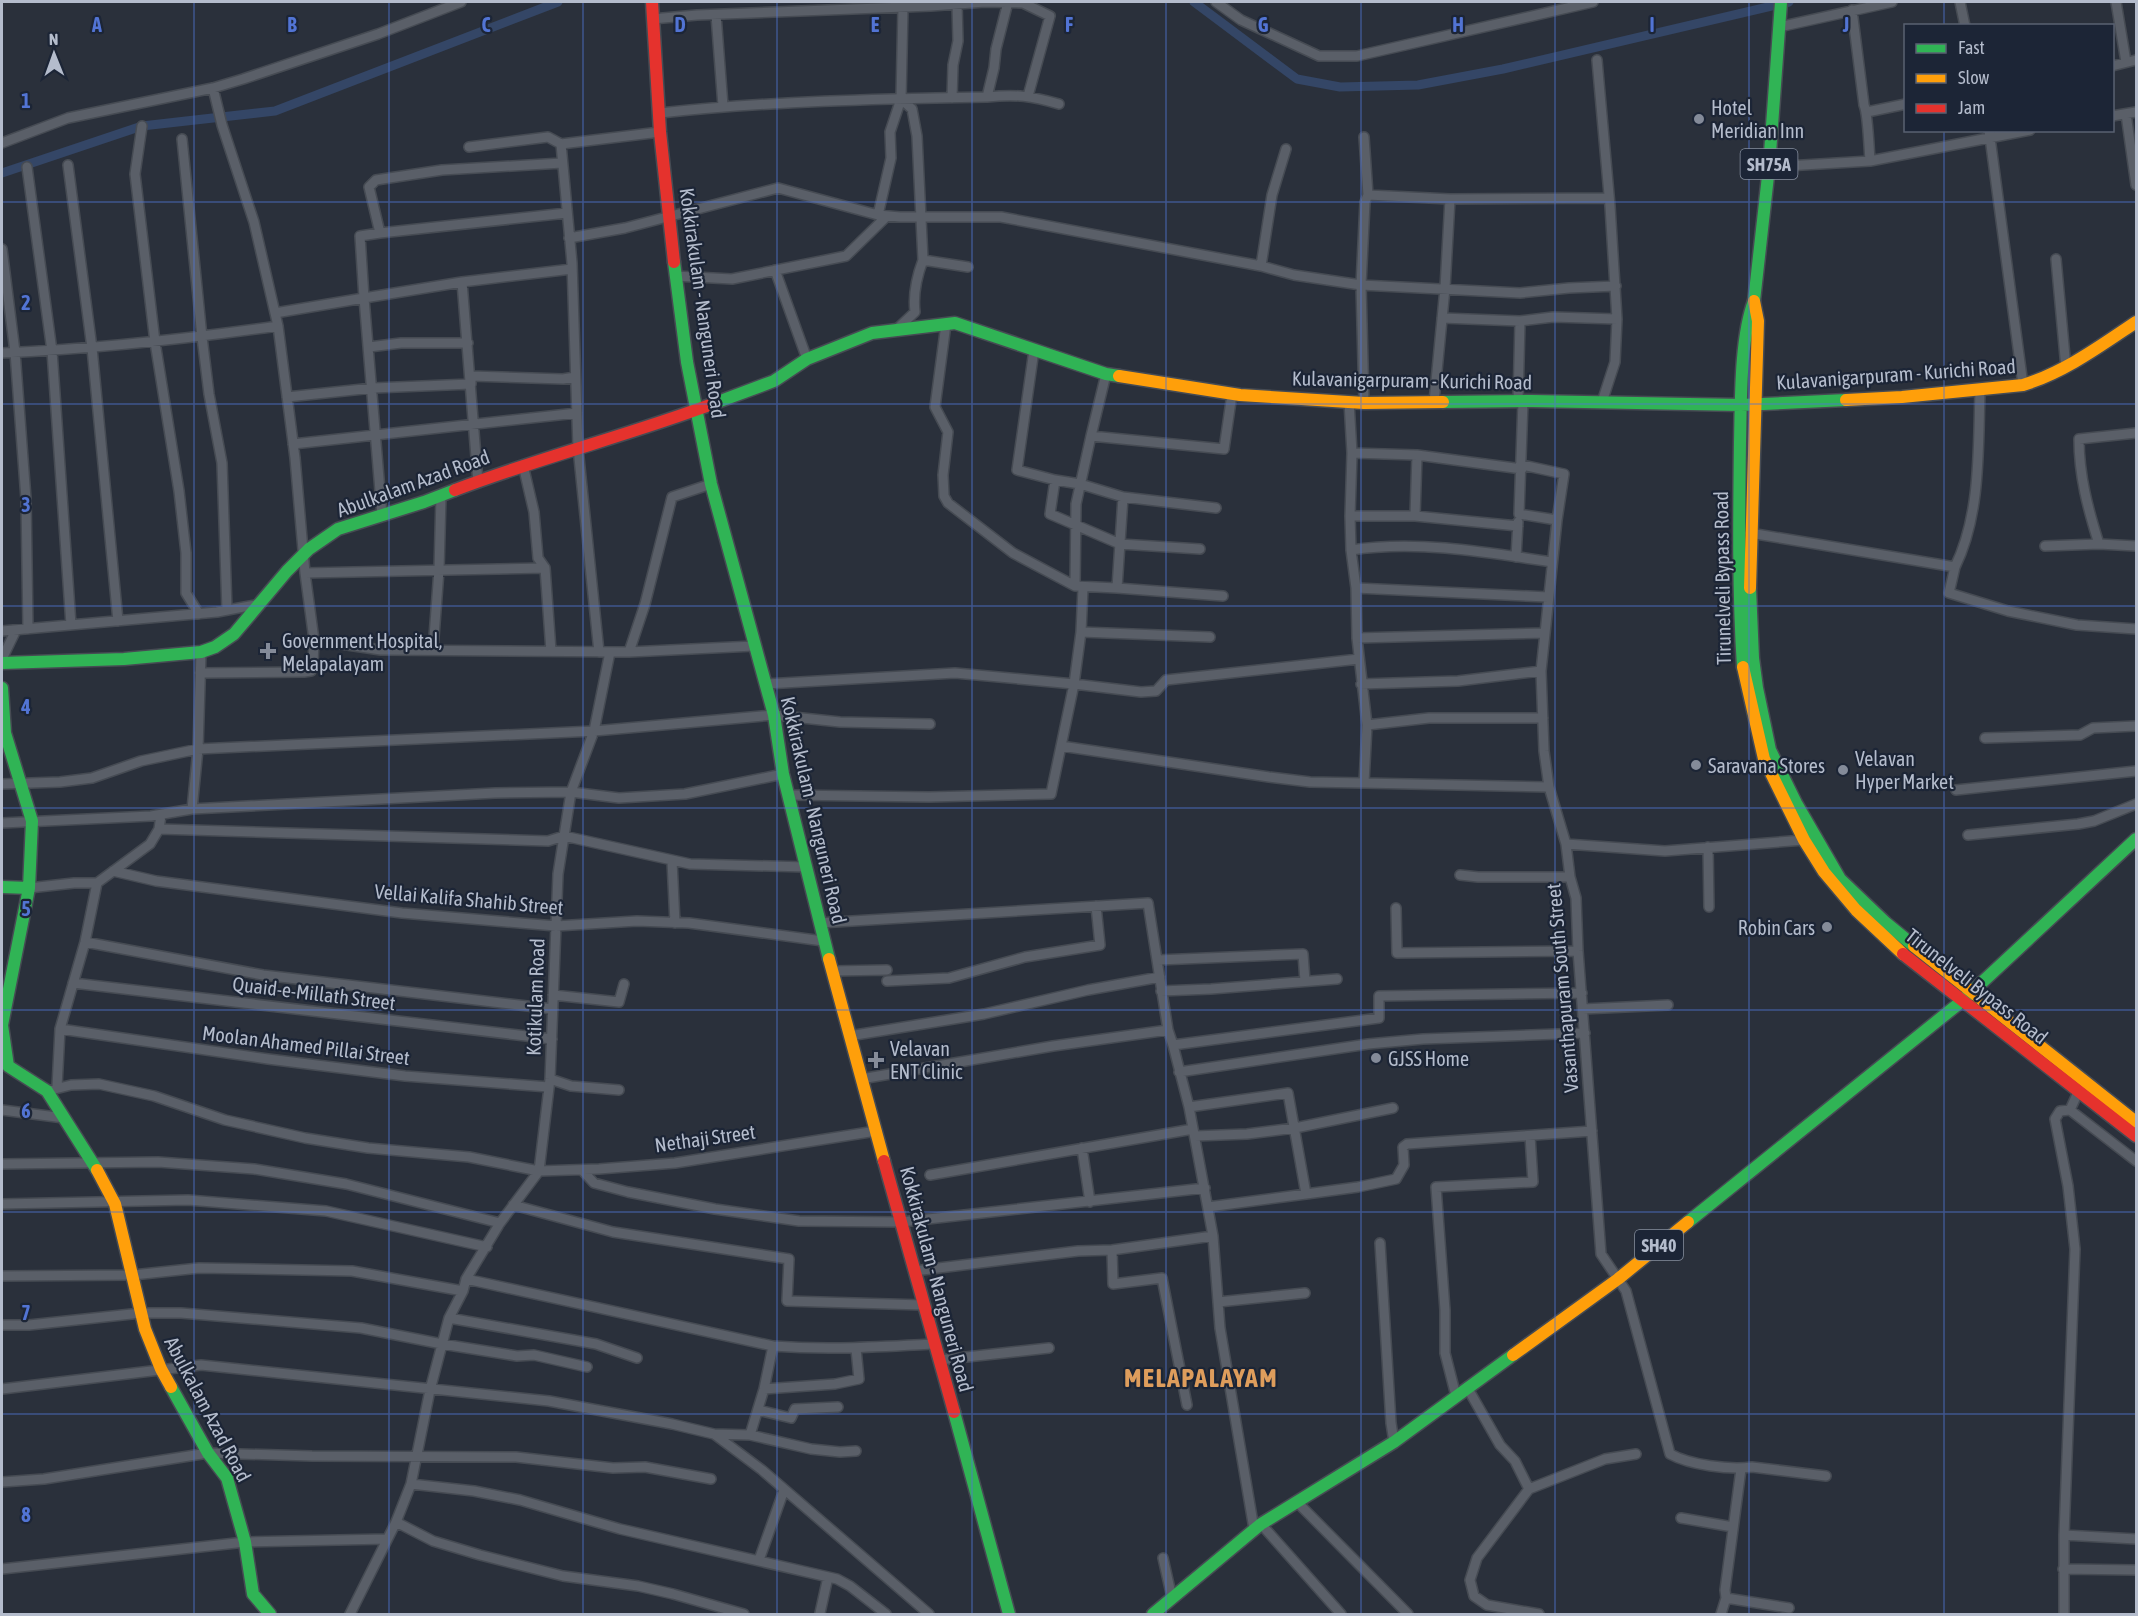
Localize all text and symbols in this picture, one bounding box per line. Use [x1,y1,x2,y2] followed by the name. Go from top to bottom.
[91,13,102,36] text: A
[287,13,297,36] text: B
[482,13,491,36] text: C
[674,13,686,36] text: D
[871,13,880,36] text: E
[1065,13,1073,36] text: F
[1258,13,1269,36] text: G
[1452,13,1464,36] text: H
[1649,13,1655,36] text: I
[1842,13,1849,36] text: J
[24,24,84,84] north arrow
[1904,24,2114,132] legend
[49,30,59,48] text: N
[1958,37,1985,58] text: Fast
[1958,67,1989,88] text: Slow
[21,89,31,112] text: 1
[1711,96,1804,142] place label: Hotel Meridian Inn
[1958,97,1985,118] text: Jam
[1692,112,1706,126] marker: Hotel Meridian Inn
[1740,149,1798,179] road number: SH75A
[675,186,731,420] street label: Kokkirakulam - Nanguneri Road
[21,291,31,314] text: 2
[1775,354,2017,394] street label: Kulavanigarpuram - Kurichi Road
[1292,366,1532,394] street label: Kulavanigarpuram - Kurichi Road
[334,445,492,521] street label: Abulkalam Azad Road
[1709,491,1735,665] street label: Tirunelveli Bypass Road
[21,493,31,516] text: 3
[282,629,442,675] place label: Government Hospital, Melapalayam
[259,642,277,660] marker: Government Hospital, Melapalayam
[777,694,851,926] street label: Kokkirakulam - Nanguneri Road
[20,695,31,718] text: 4
[1855,747,1954,793] place label: Velavan Hyper Market
[1708,754,1825,777] place label: Saravana Stores
[1689,758,1703,772] marker: Saravana Stores
[1836,763,1850,777] marker: Velavan Hyper Market
[374,879,565,919] street label: Vellai Kalifa Shahib Street
[1541,882,1583,1094] street label: Vasanthapuram South Street
[21,897,31,920] text: 5
[1738,916,1815,939] place label: Robin Cars
[1820,920,1834,934] marker: Robin Cars
[1901,923,2053,1049] street label: Tirunelveli Bypass Road
[521,938,549,1056] street label: Kotikulam Road
[231,972,397,1014] street label: Quaid-e-Millath Street
[201,1021,411,1069] street label: Moolan Ahamed Pillai Street
[890,1037,963,1083] place label: Velavan ENT Clinic
[1388,1047,1469,1070] place label: GJSS Home
[867,1051,885,1069] marker: Velavan ENT Clinic
[1369,1051,1383,1065] marker: GJSS Home
[21,1099,31,1122] text: 6
[653,1120,757,1156] street label: Nethaji Street
[896,1164,978,1394] street label: Kokkirakulam - Nanguneri Road
[1635,1230,1683,1260] road number: SH40
[21,1301,31,1324] text: 7
[160,1333,256,1485] street label: Abulkalam Azad Road
[1124,1363,1278,1393] district label: MELAPALAYAM
[21,1503,31,1526] text: 8

